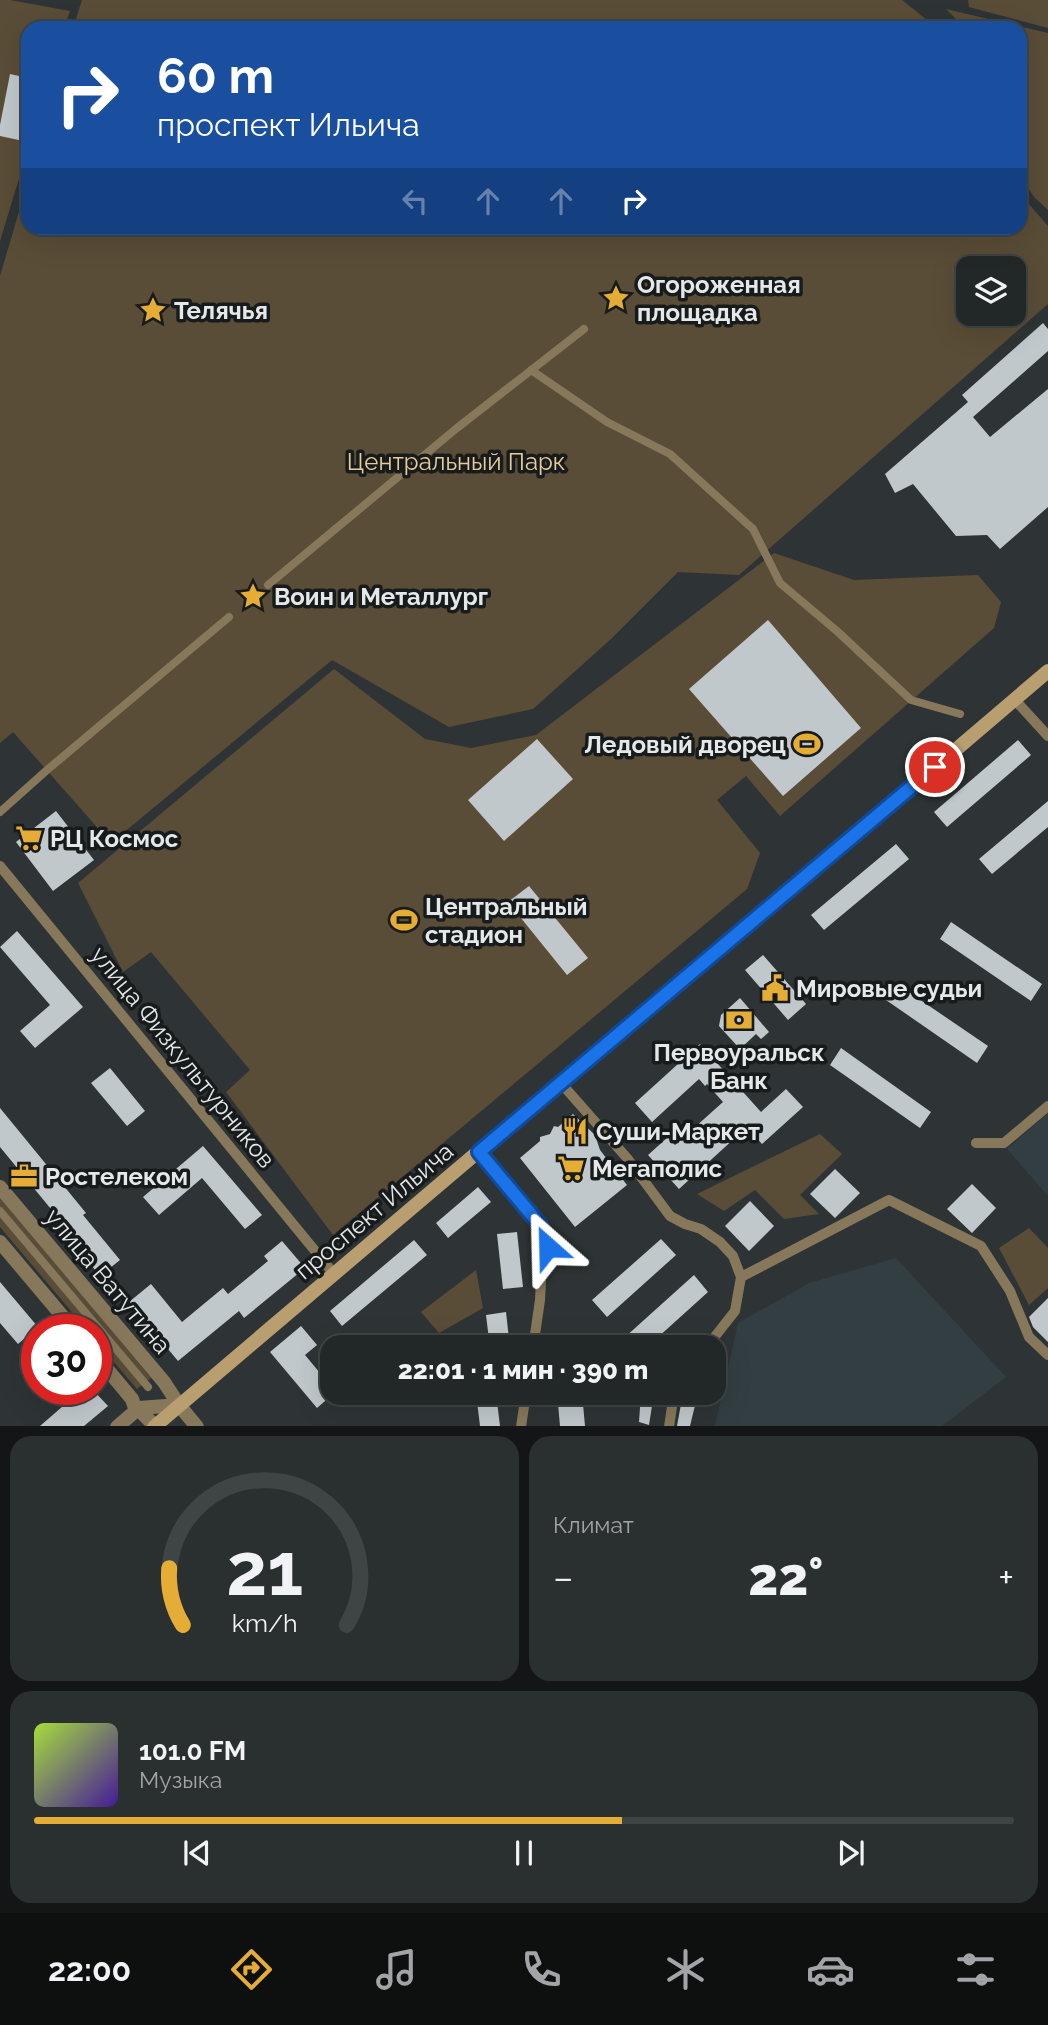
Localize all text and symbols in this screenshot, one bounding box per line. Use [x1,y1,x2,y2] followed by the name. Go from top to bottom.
[157,47,274,104] text: 60 m
[42,49,133,140] icon: right
[157,106,420,143] text: проспект Ильича
[396,182,434,220] icon: left
[469,182,507,220] icon: ahead
[542,182,580,220] icon: ahead
[615,182,653,220] icon: right
[956,256,1026,326] map controls
[956,256,1026,326] button: layers
[637,270,801,327] place label: Огороженная площадка
[601,283,631,313] place icon: Огороженная площадка
[138,295,168,325] place icon: Телячья
[174,296,268,325] place label: Телячья
[347,447,565,476] park label: Центральный Парк
[238,581,268,611] place icon: Воин и Металлург
[274,582,488,611] place label: Воин и Металлург
[792,729,822,759] sports icon: Ледовый дворец
[584,730,786,759] place label: Ледовый дворец
[905,737,965,797] pin
[916,748,954,786] icon: arrive
[14,823,44,853] supermarket icon: РЦ Космос
[50,824,179,853] place label: РЦ Космос
[425,892,587,949] place label: Центральный стадион
[389,905,419,935] sports icon: Центральный стадион
[85,941,281,1173] street label: улица Физкультурников
[760,973,790,1003] public building icon: Мировые судьи
[796,974,982,1003] place label: Мировые судьи
[724,1005,754,1035] bank icon: Первоуральск Банк
[653,1038,825,1095] place label: Первоуральск Банк
[560,1116,590,1146] restaurant icon: Суши-Маркет
[596,1117,760,1146] place label: Суши-Маркет
[289,1137,459,1285] street label: проспект Ильича
[556,1153,586,1183] supermarket icon: Мегаполис
[592,1154,723,1183] place label: Мегаполис
[9,1161,39,1191] office icon: Ростелеком
[45,1162,188,1191] place label: Ростелеком
[39,1203,177,1359] street label: улица Ватутина
[511,1210,585,1284] position arrow
[21,1314,112,1405] speed limit sign: 30
[398,1355,648,1385] text: 22:01 · 1 мин · 390 m
[553,1511,634,1538] text: Климат
[226,1527,303,1612] text: 21
[748,1546,824,1607] text: 22°
[553,1555,573,1600] text: −
[998,1555,1014,1600] text: +
[232,1607,297,1637] text: km/h
[139,1736,246,1766] text: 101.0 FM
[139,1766,222,1793] text: Музыка
[178,1834,216,1872] icon: previous
[505,1834,543,1872] icon: pause
[832,1834,870,1872] icon: next
[227,1945,276,1994] icon: directions
[372,1945,421,1994] icon: music
[517,1945,566,1994] icon: phone
[661,1945,710,1994] icon: climate
[806,1945,855,1994] icon: car
[951,1945,1000,1994] icon: filters
[48,1951,131,1988] text: 22:00

